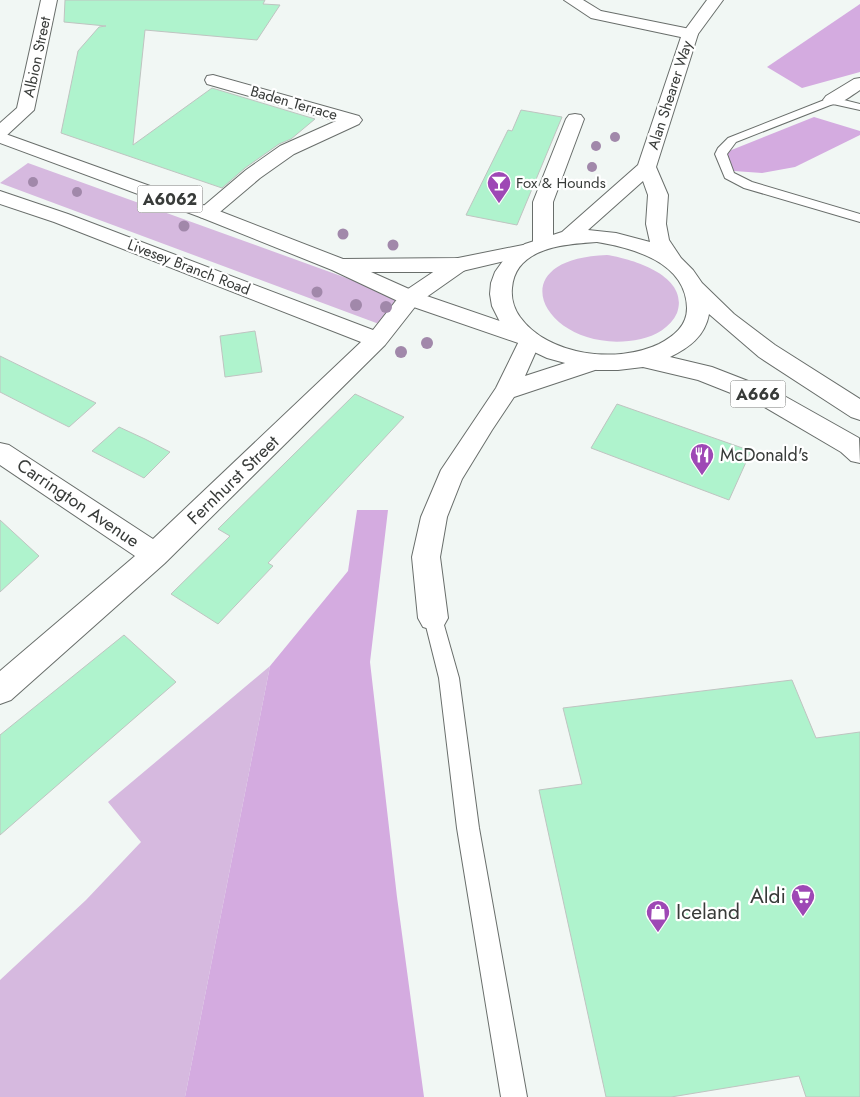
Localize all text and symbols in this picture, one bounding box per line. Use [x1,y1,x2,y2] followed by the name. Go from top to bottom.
[18,14,56,99] street label: Albion Street
[642,37,698,152] street label: Alan Shearer Way
[248,80,340,126] street label: Baden Terrace
[486,170,512,204] bar icon: Fox & Hounds
[516,172,606,194] place label: Fox & Hounds
[138,185,202,212] road number: A6062
[124,233,254,301] street label: Livesey Branch Road
[730,380,786,408] road number: A666
[181,429,285,530] street label: Fernhurst Street
[689,442,715,476] restaurant icon: McDonald's
[720,442,808,468] place label: McDonald's
[12,452,144,554] street label: Carrington Avenue
[750,881,786,911] place label: Aldi
[790,883,816,917] supermarket icon: Aldi
[676,897,740,927] place label: Iceland
[645,899,671,933] shop icon: Iceland

